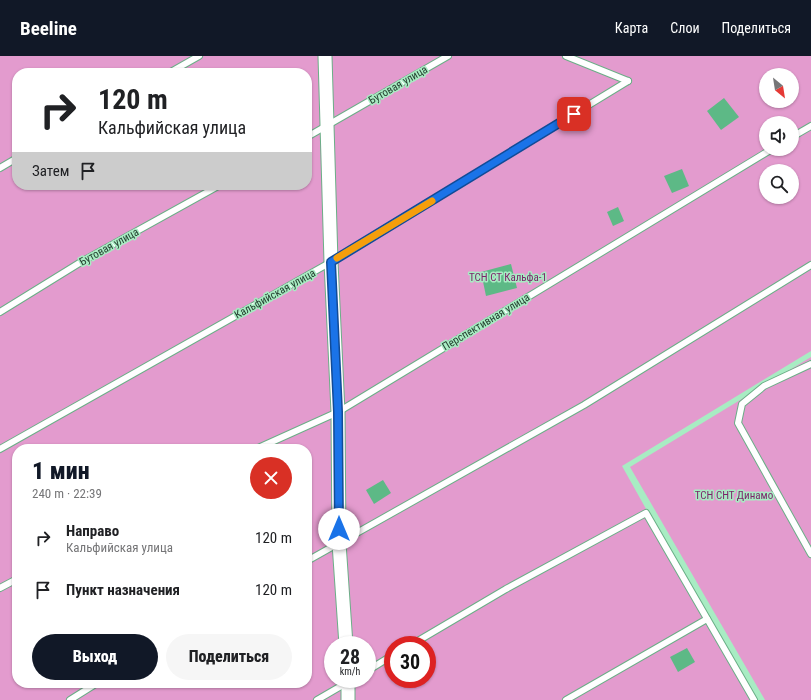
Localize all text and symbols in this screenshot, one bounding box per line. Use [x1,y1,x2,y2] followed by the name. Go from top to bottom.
[20,17,77,40] text: Beeline
[615,20,648,36] text: Карта
[670,20,700,36] text: Слои
[722,20,791,36] text: Поделиться
[366,63,430,107] street label: Бутовая улица
[759,68,799,108] north arrow
[759,68,799,204] map controls
[98,83,168,116] text: 120 m
[32,84,84,136] icon: right
[557,97,591,131] pin
[563,103,585,125] icon: arrive
[759,116,799,156] button: sound
[98,117,246,138] text: Кальфийская улица
[77,160,99,182] icon: arrive
[32,162,69,180] text: Затем
[759,164,799,204] button: search
[77,225,141,269] street label: Бутовая улица
[232,266,318,322] street label: Кальфийская улица
[469,271,547,284] park label: ТСН СТ Кальфа-1
[440,291,532,353] street label: Перспективная улица
[32,457,90,485] text: 1 мин
[250,457,292,499] button: close
[32,486,102,501] text: 240 m · 22:39
[695,489,774,502] park label: ТСН СНТ Динамо
[318,508,360,550] position arrow
[66,522,119,540] text: Направо
[32,527,54,549] icon: right
[255,529,292,547] text: 120 m
[66,540,173,555] text: Кальфийская улица
[32,579,54,601] icon: arrive
[66,581,180,599] text: Пункт назначения
[255,581,292,599] text: 120 m
[32,634,158,680] button: Выход
[166,634,292,680] button: Поделиться
[384,636,436,688] speed limit sign: 30
[340,645,360,669] text: 28
[340,666,360,677] text: km/h

